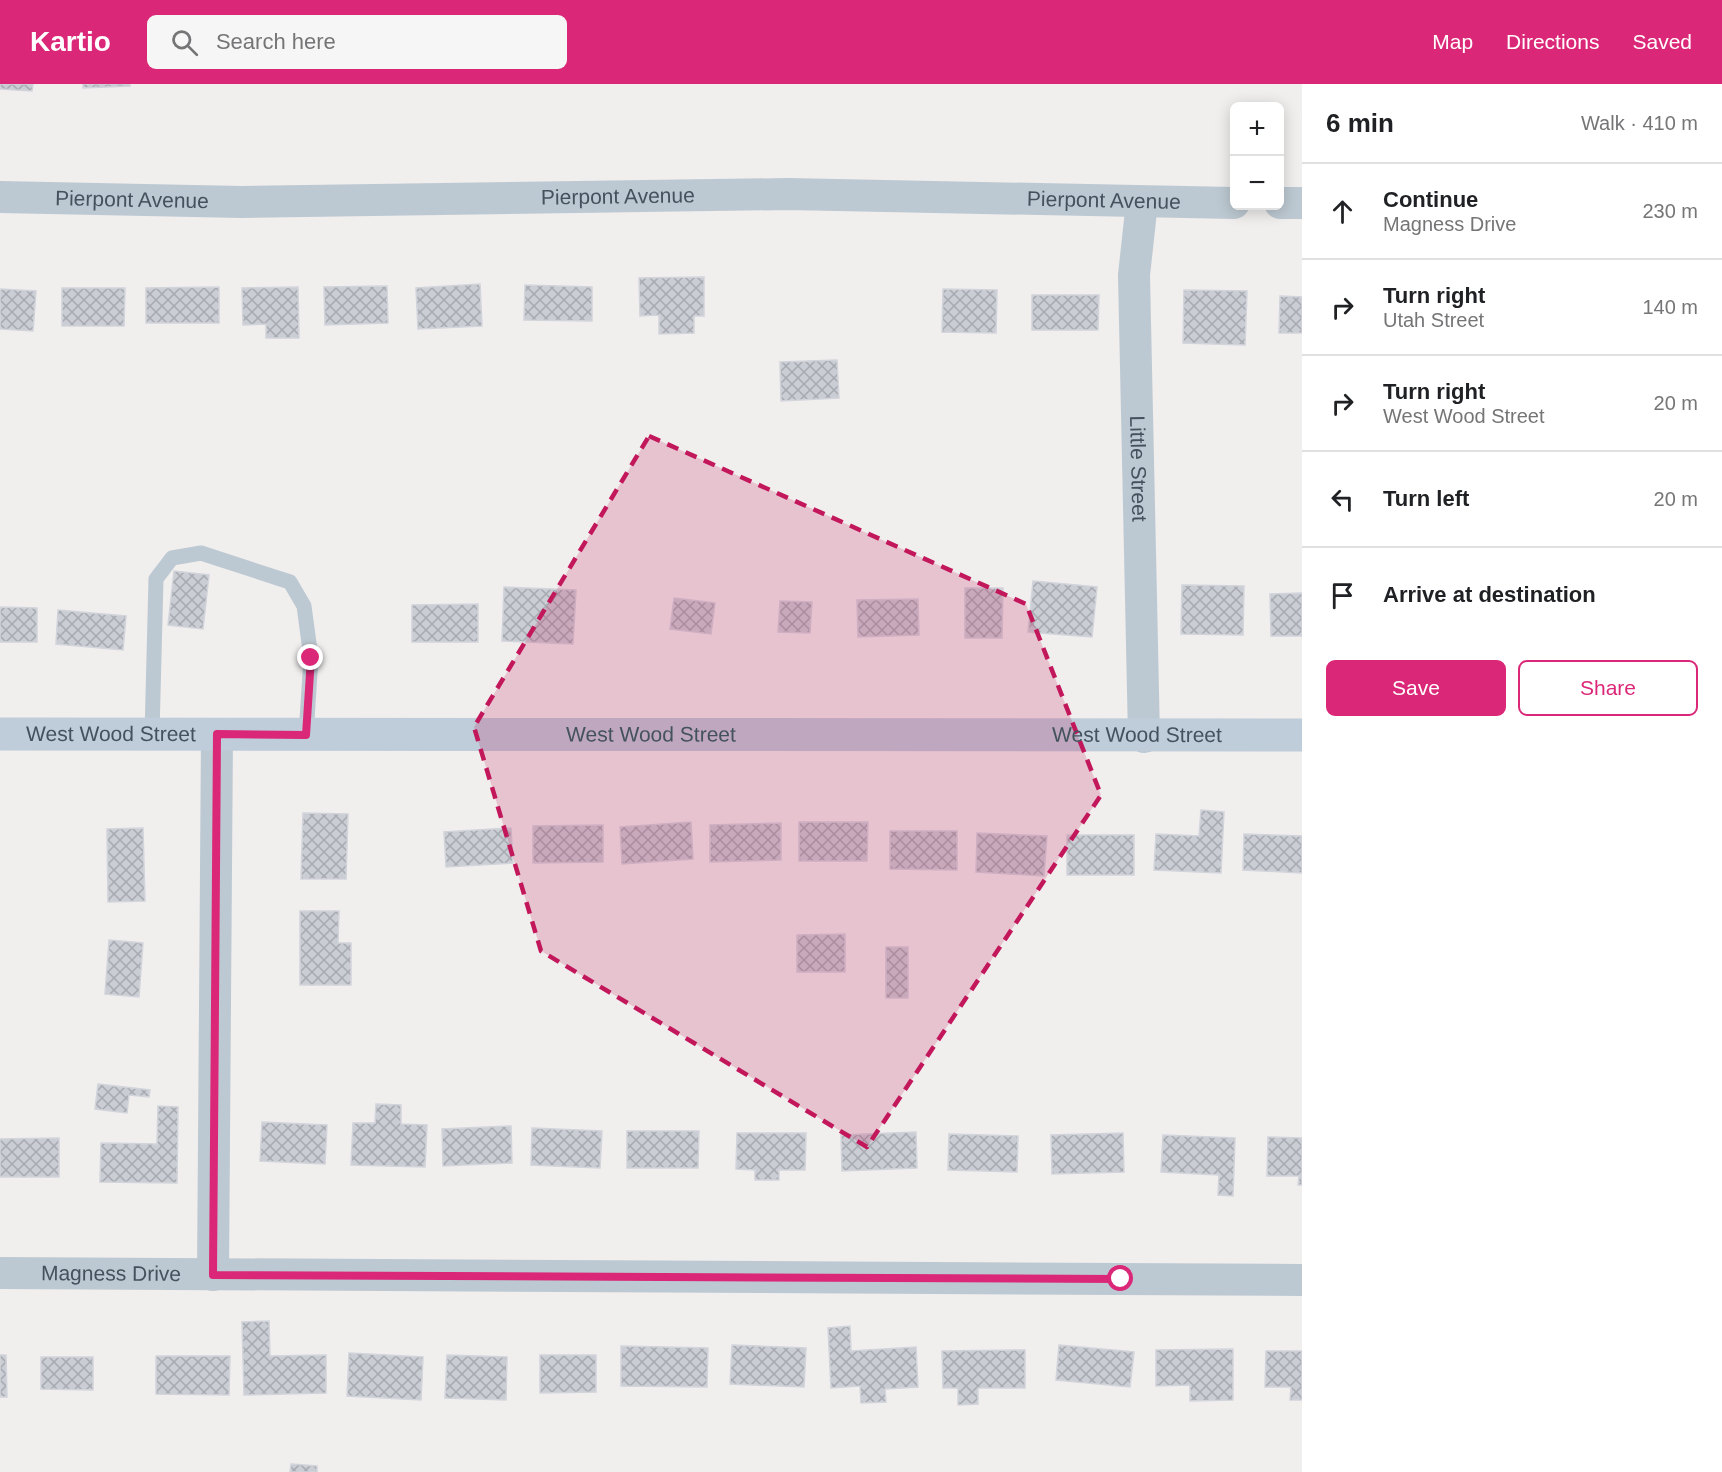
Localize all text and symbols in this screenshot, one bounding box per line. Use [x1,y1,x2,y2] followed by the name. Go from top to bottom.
[147,15,567,69] search box
[30,26,111,57] text: Kartio
[168,26,201,59] icon: search
[216,29,336,54] text: Search here
[1432,30,1473,53] text: Map
[1506,30,1599,53] text: Directions
[1632,30,1692,53] text: Saved
[1230,102,1284,210] map controls
[1230,102,1284,156] button: +
[1326,108,1394,138] text: 6 min
[1581,112,1698,134] text: Walk · 410 m
[1230,156,1284,210] button: −
[541,183,695,209] street label: Pierpont Avenue
[55,186,209,212] street label: Pierpont Avenue
[1027,187,1181,213] street label: Pierpont Avenue
[1383,187,1478,212] text: Continue
[1326,195,1359,228] icon: ahead
[1642,200,1698,222] text: 230 m
[1383,213,1516,235] text: Magness Drive
[1383,283,1485,308] text: Turn right
[1326,291,1359,324] icon: right
[1642,296,1698,318] text: 140 m
[1383,309,1484,331] text: Utah Street
[1383,379,1485,404] text: Turn right
[1326,387,1359,420] icon: right
[1654,392,1698,414] text: 20 m
[1383,405,1545,427] text: West Wood Street
[1126,415,1151,522] street label: Little Street
[1326,483,1359,516] icon: left
[1383,486,1469,511] text: Turn left
[1654,488,1698,510] text: 20 m
[1326,579,1359,612] icon: arrive
[1383,582,1596,607] text: Arrive at destination
[297,644,323,670] route end
[1326,660,1506,716] button: Save
[1518,660,1698,716] button: Share
[26,722,196,745] street label: West Wood Street
[566,722,736,746] street label: West Wood Street
[1052,723,1222,746] street label: West Wood Street
[41,1261,181,1285] street label: Magness Drive
[1107,1265,1133,1291] route start

